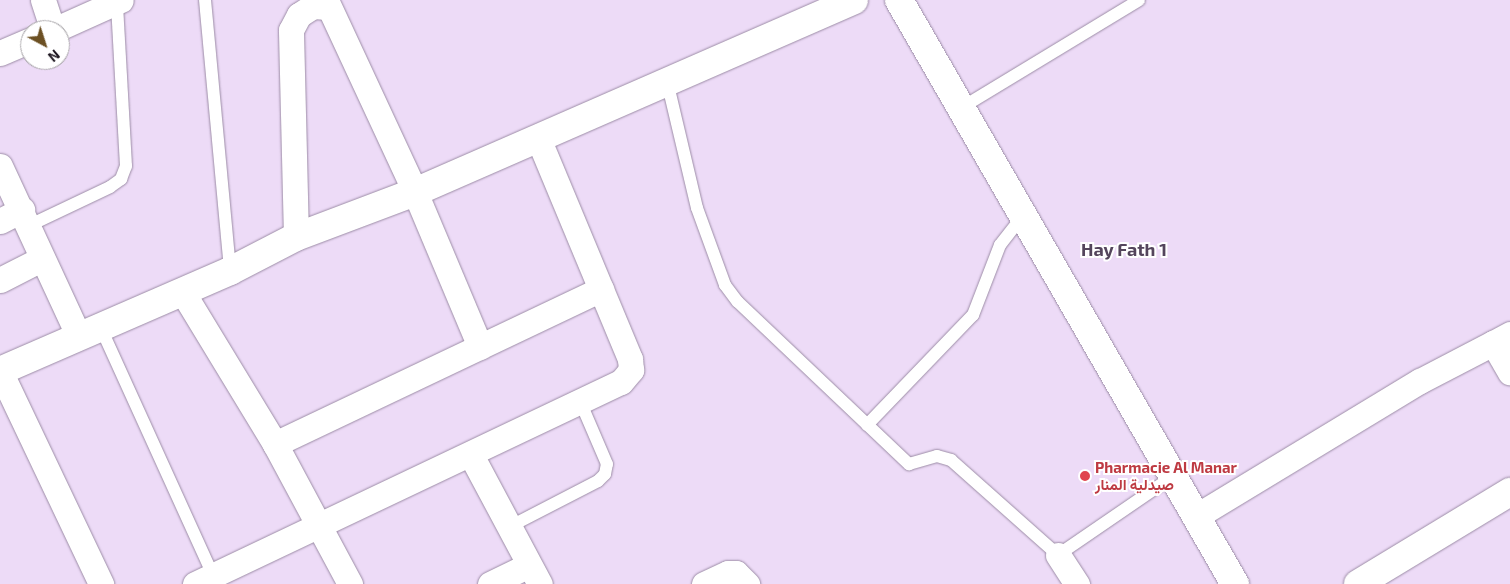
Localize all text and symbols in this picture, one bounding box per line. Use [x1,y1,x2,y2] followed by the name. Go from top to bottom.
[20,20,70,70] north arrow
[45,46,64,66] text: N
[1081,238,1167,260] district label: Hay Fath 1
[1095,458,1238,493] place label: Pharmacie Al Manar صيدلية المنار
[1079,470,1091,482] marker: Pharmacie Al Manar صيدلية المنار

